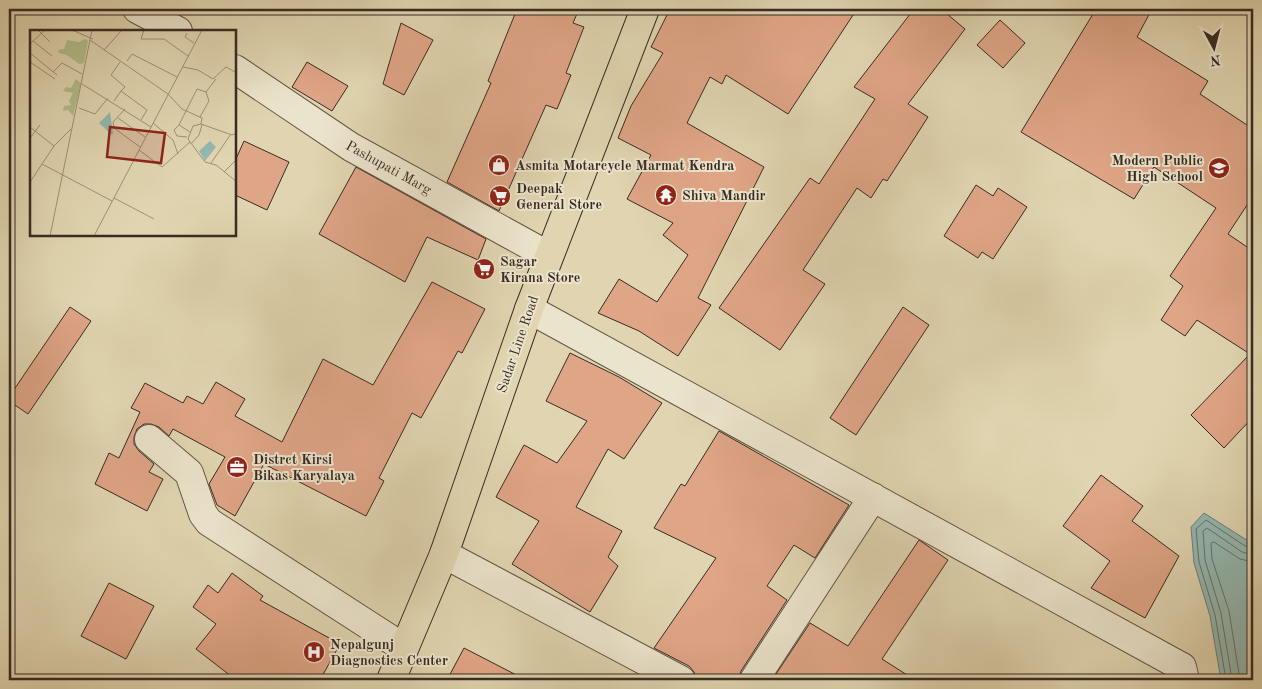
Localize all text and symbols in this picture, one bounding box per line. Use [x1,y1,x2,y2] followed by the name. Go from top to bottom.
[1190,22,1240,72] north arrow
[30,30,236,236] inset map
[1209,52,1222,68] text: N
[343,139,434,197] street label: Pashupati Marg
[487,153,511,177] shop icon: Asmita Motarcycle Marmat Kendra
[1112,154,1203,184] place label: Modern Public High School
[1207,156,1231,180] school or university icon: Modern Public High School
[515,159,734,173] place label: Asmita Motarcycle Marmat Kendra
[516,182,602,212] place label: Deepak General Store
[654,183,678,207] temple icon: Shiva Mandir
[488,184,512,208] supermarket icon: Deepak General Store
[682,189,766,203] place label: Shiva Mandir
[500,255,580,285] place label: Sagar Kirana Store
[472,257,496,281] supermarket icon: Sagar Kirana Store
[495,294,541,395] street label: Sadar Line Road
[253,453,355,483] place label: Distrct Kirsi Bikas Karyalaya
[225,455,249,479] office icon: Distrct Kirsi Bikas Karyalaya
[330,638,448,668] place label: Nepalgunj Diagnostics Center
[302,640,326,664] hospital icon: Nepalgunj Diagnostics Center

